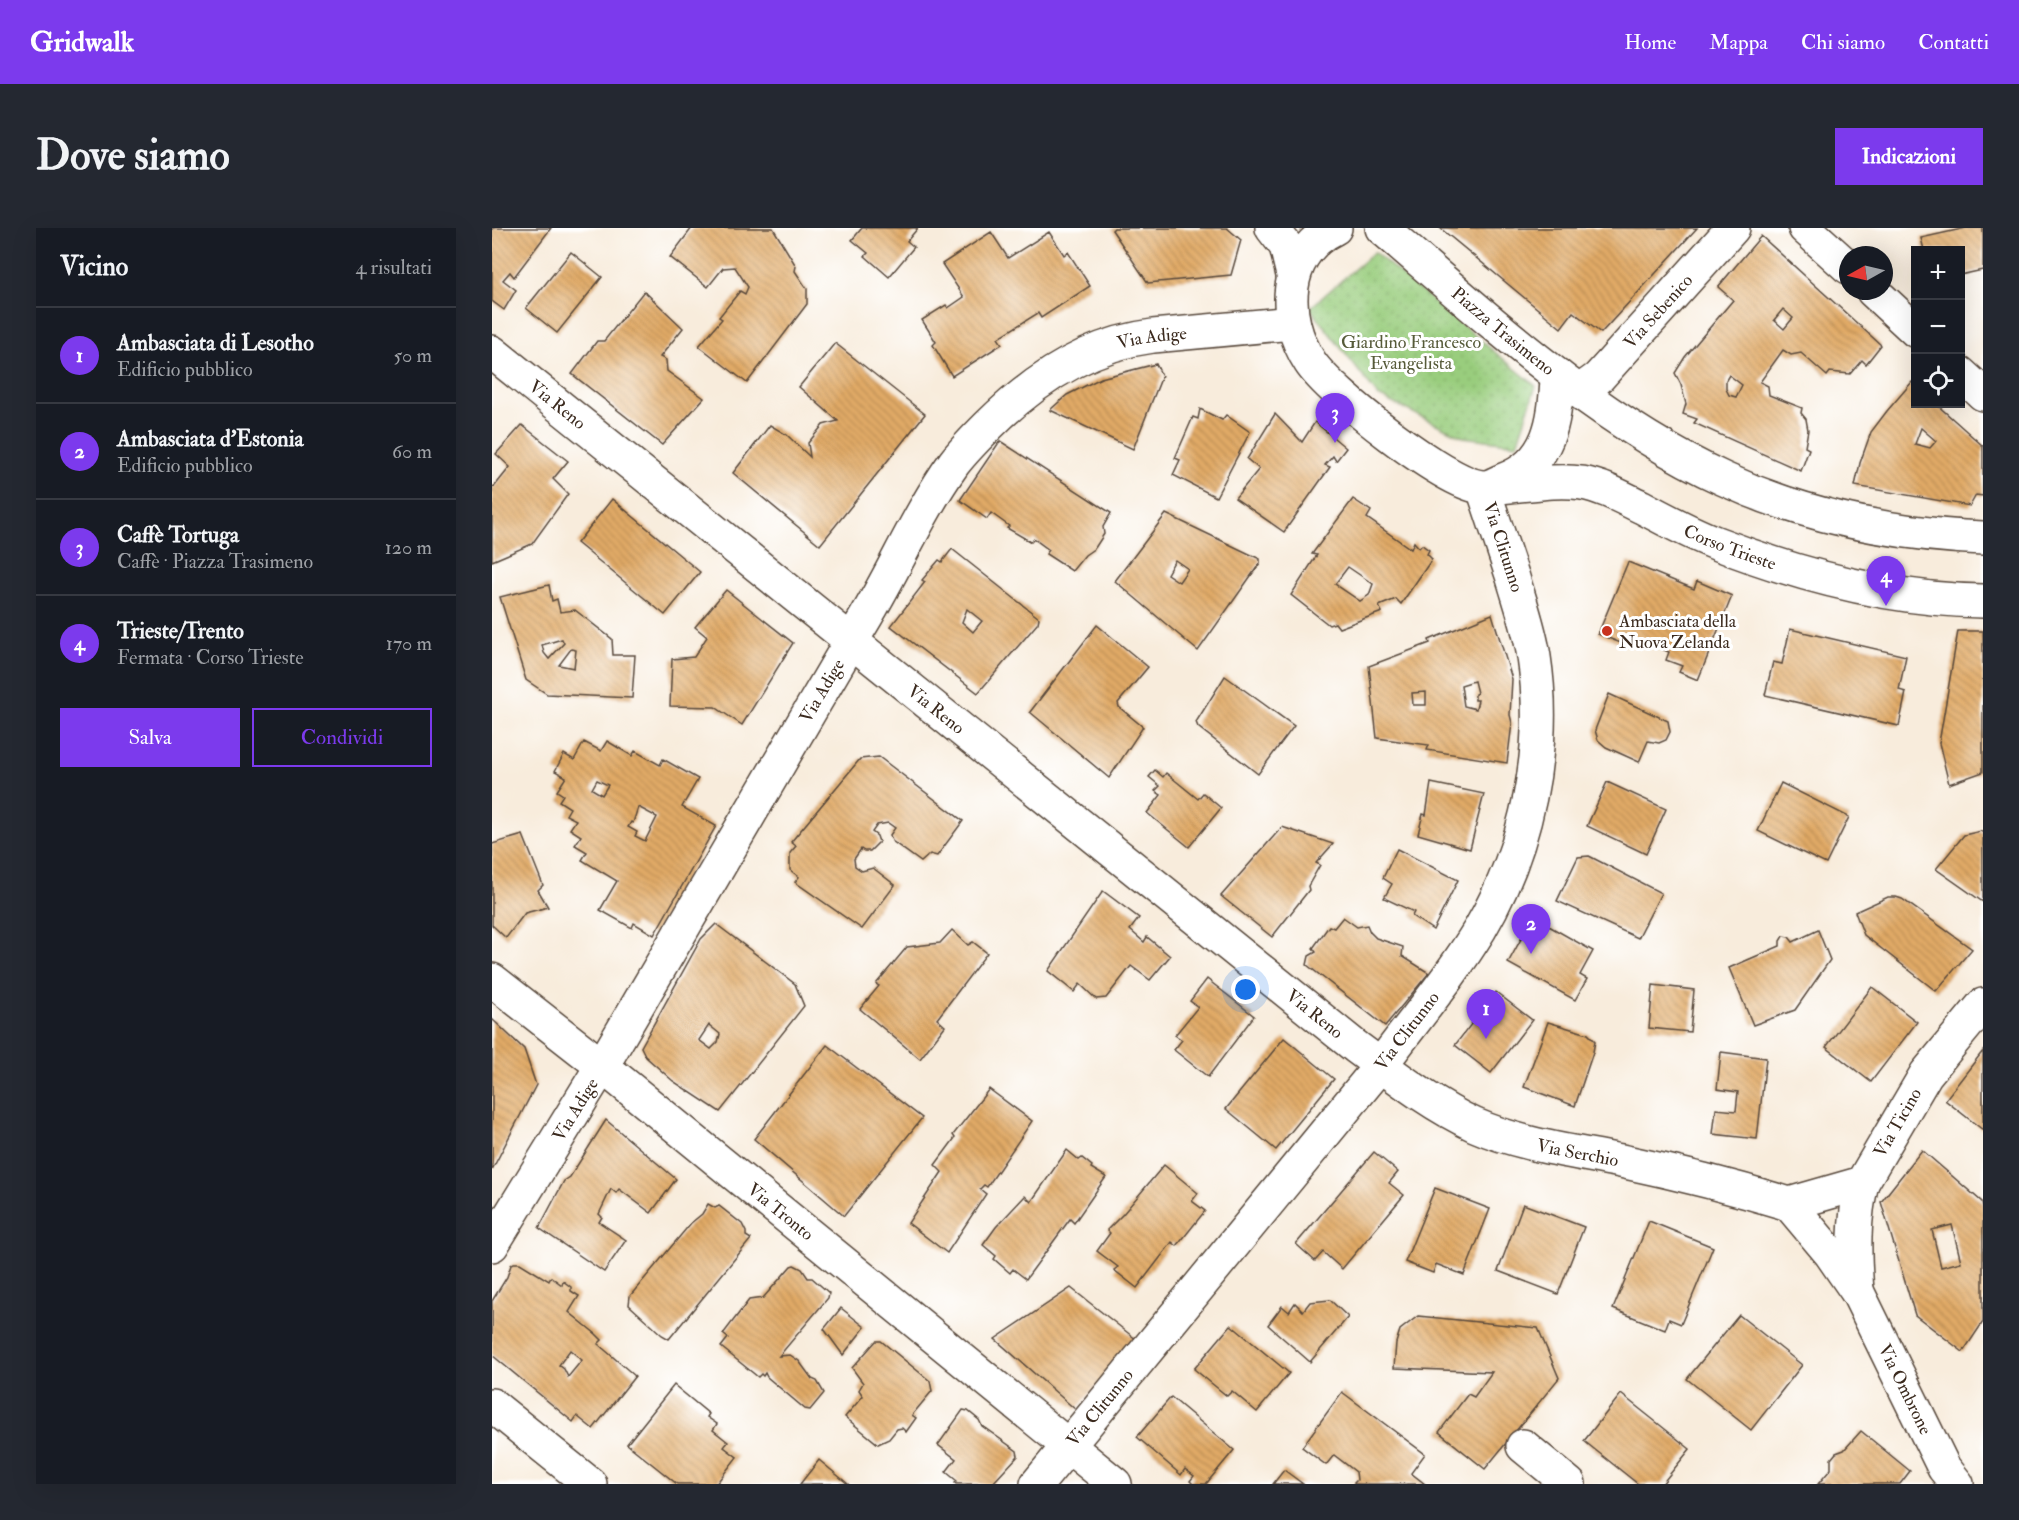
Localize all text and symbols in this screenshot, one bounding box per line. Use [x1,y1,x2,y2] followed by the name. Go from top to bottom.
[30,25,134,60] text: Gridwalk
[1624,29,1676,56] text: Home
[1709,29,1768,56] text: Mappa
[1801,29,1885,56] text: Chi siamo
[1918,29,1989,56] text: Contatti
[1835,128,1983,185] button: Indicazioni
[36,130,230,182] text: Dove siamo
[1839,246,1893,300] north arrow
[1911,246,1965,408] map controls
[1911,246,1965,300] button: +
[60,251,128,283] text: Vicino
[356,255,432,280] text: 4 risultati
[1619,269,1698,353] street label: Via Sebenico
[1447,282,1560,381] street label: Piazza Trasimeno
[1911,300,1965,354] button: −
[1115,321,1188,354] street label: Via Adige
[117,329,314,357] text: Ambasciata di Lesotho
[1341,331,1481,375] park label: Giardino Francesco Evangelista
[76,343,83,368] text: 1
[393,343,432,368] text: 50 m
[1911,354,1965,408] button: locate
[117,357,253,382] text: Edificio pubblico
[524,375,591,435] street label: Via Reno
[1316,394,1354,443] pin: 3
[117,425,304,453] text: Ambasciata d'Estonia
[74,439,85,464] text: 2
[392,439,432,464] text: 60 m
[117,453,253,478] text: Edificio pubblico
[1478,499,1528,595] street label: Via Clitunno
[1680,519,1779,575] street label: Corso Trieste
[117,521,239,549] text: Caffè Tortuga
[76,535,83,560] text: 3
[385,535,432,560] text: 120 m
[117,549,313,574] text: Caffè · Piazza Trasimeno
[1866,556,1906,606] pin: 4
[1618,610,1737,654] place label: Ambasciata della Nuova Zelanda
[117,617,244,645] text: Trieste/Trento
[1600,624,1614,638] marker: Ambasciata della Nuova Zelanda
[74,631,85,656] text: 4
[386,631,432,656] text: 170 m
[117,645,304,670] text: Fermata · Corso Trieste
[794,654,850,727] street label: Via Adige
[903,679,970,739] street label: Via Reno
[60,708,240,767] button: Salva
[252,708,432,767] button: Condividi
[1512,904,1550,954] pin: 2
[1231,975,1260,1004] your location
[1282,984,1348,1044] street label: Via Reno
[1369,987,1445,1075] street label: Via Clitunno
[1466,990,1506,1039] pin: 1
[547,1073,604,1145] street label: Via Adige
[1868,1084,1927,1161] street label: Via Ticino
[1535,1133,1621,1172] street label: Via Serchio
[743,1178,819,1246] street label: Via Tronto
[1873,1340,1937,1439] street label: Via Ombrone
[1061,1364,1139,1451] street label: Via Clitunno

